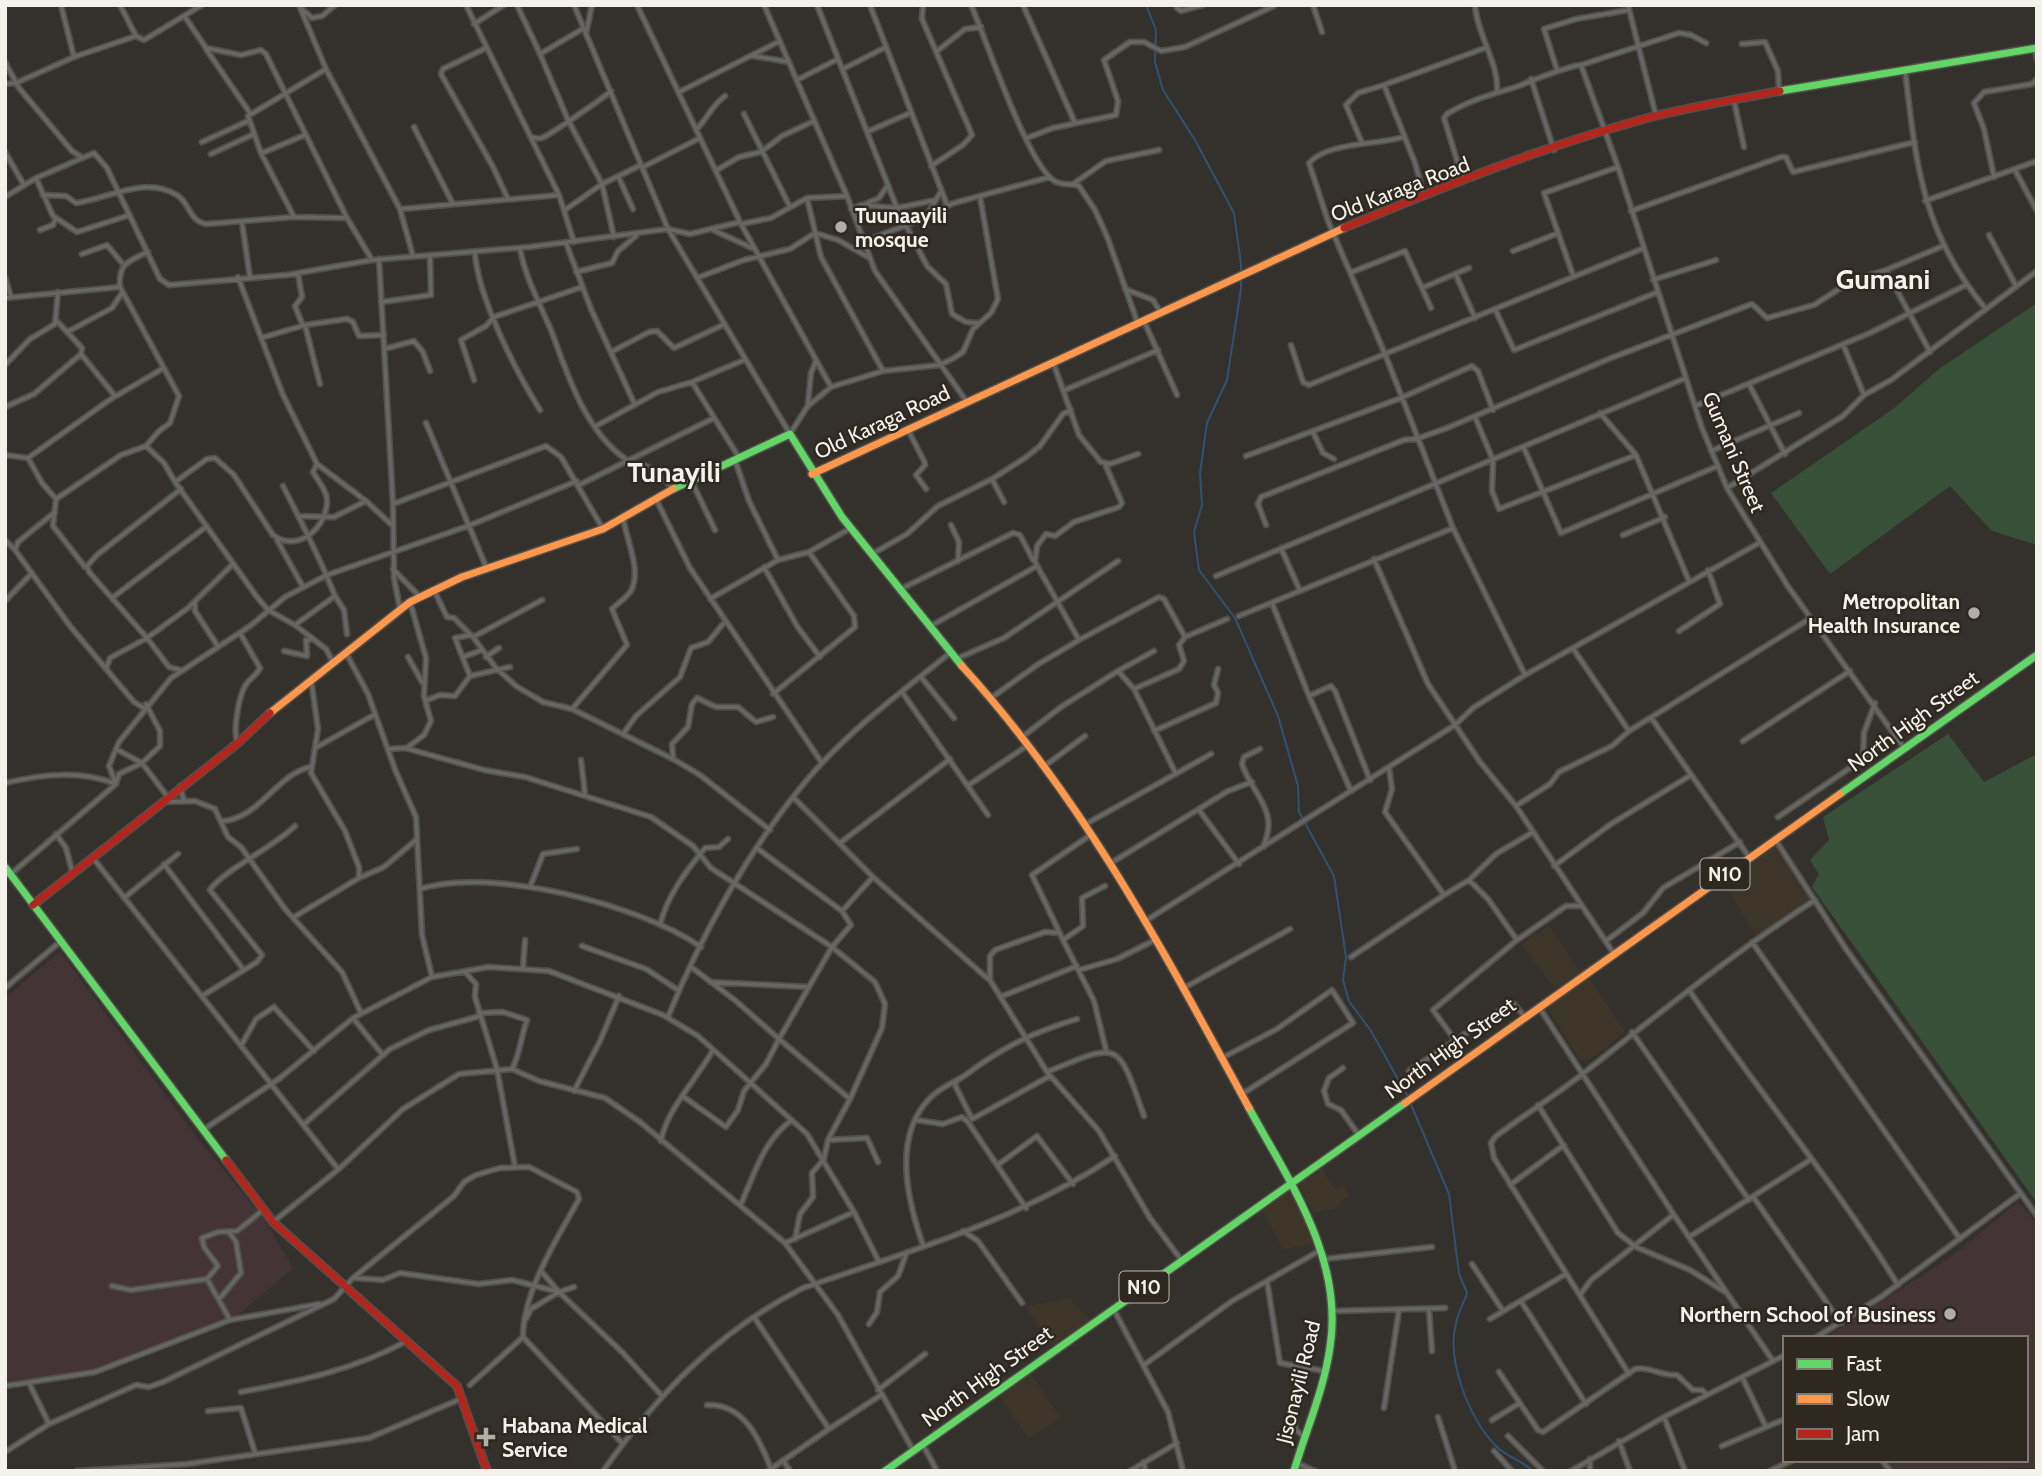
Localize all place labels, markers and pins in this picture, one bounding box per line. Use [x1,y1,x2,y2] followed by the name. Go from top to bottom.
[855,203,947,252] place label: Tuunaayili mosque
[833,219,849,235] marker: Tuunaayili mosque
[1808,589,1960,638] place label: Metropolitan Health Insurance
[1966,605,1982,621] marker: Metropolitan Health Insurance
[1680,1302,1936,1327] place label: Northern School of Business
[1942,1306,1958,1322] marker: Northern School of Business
[502,1413,648,1462] place label: Habana Medical Service
[476,1427,496,1447] marker: Habana Medical Service

